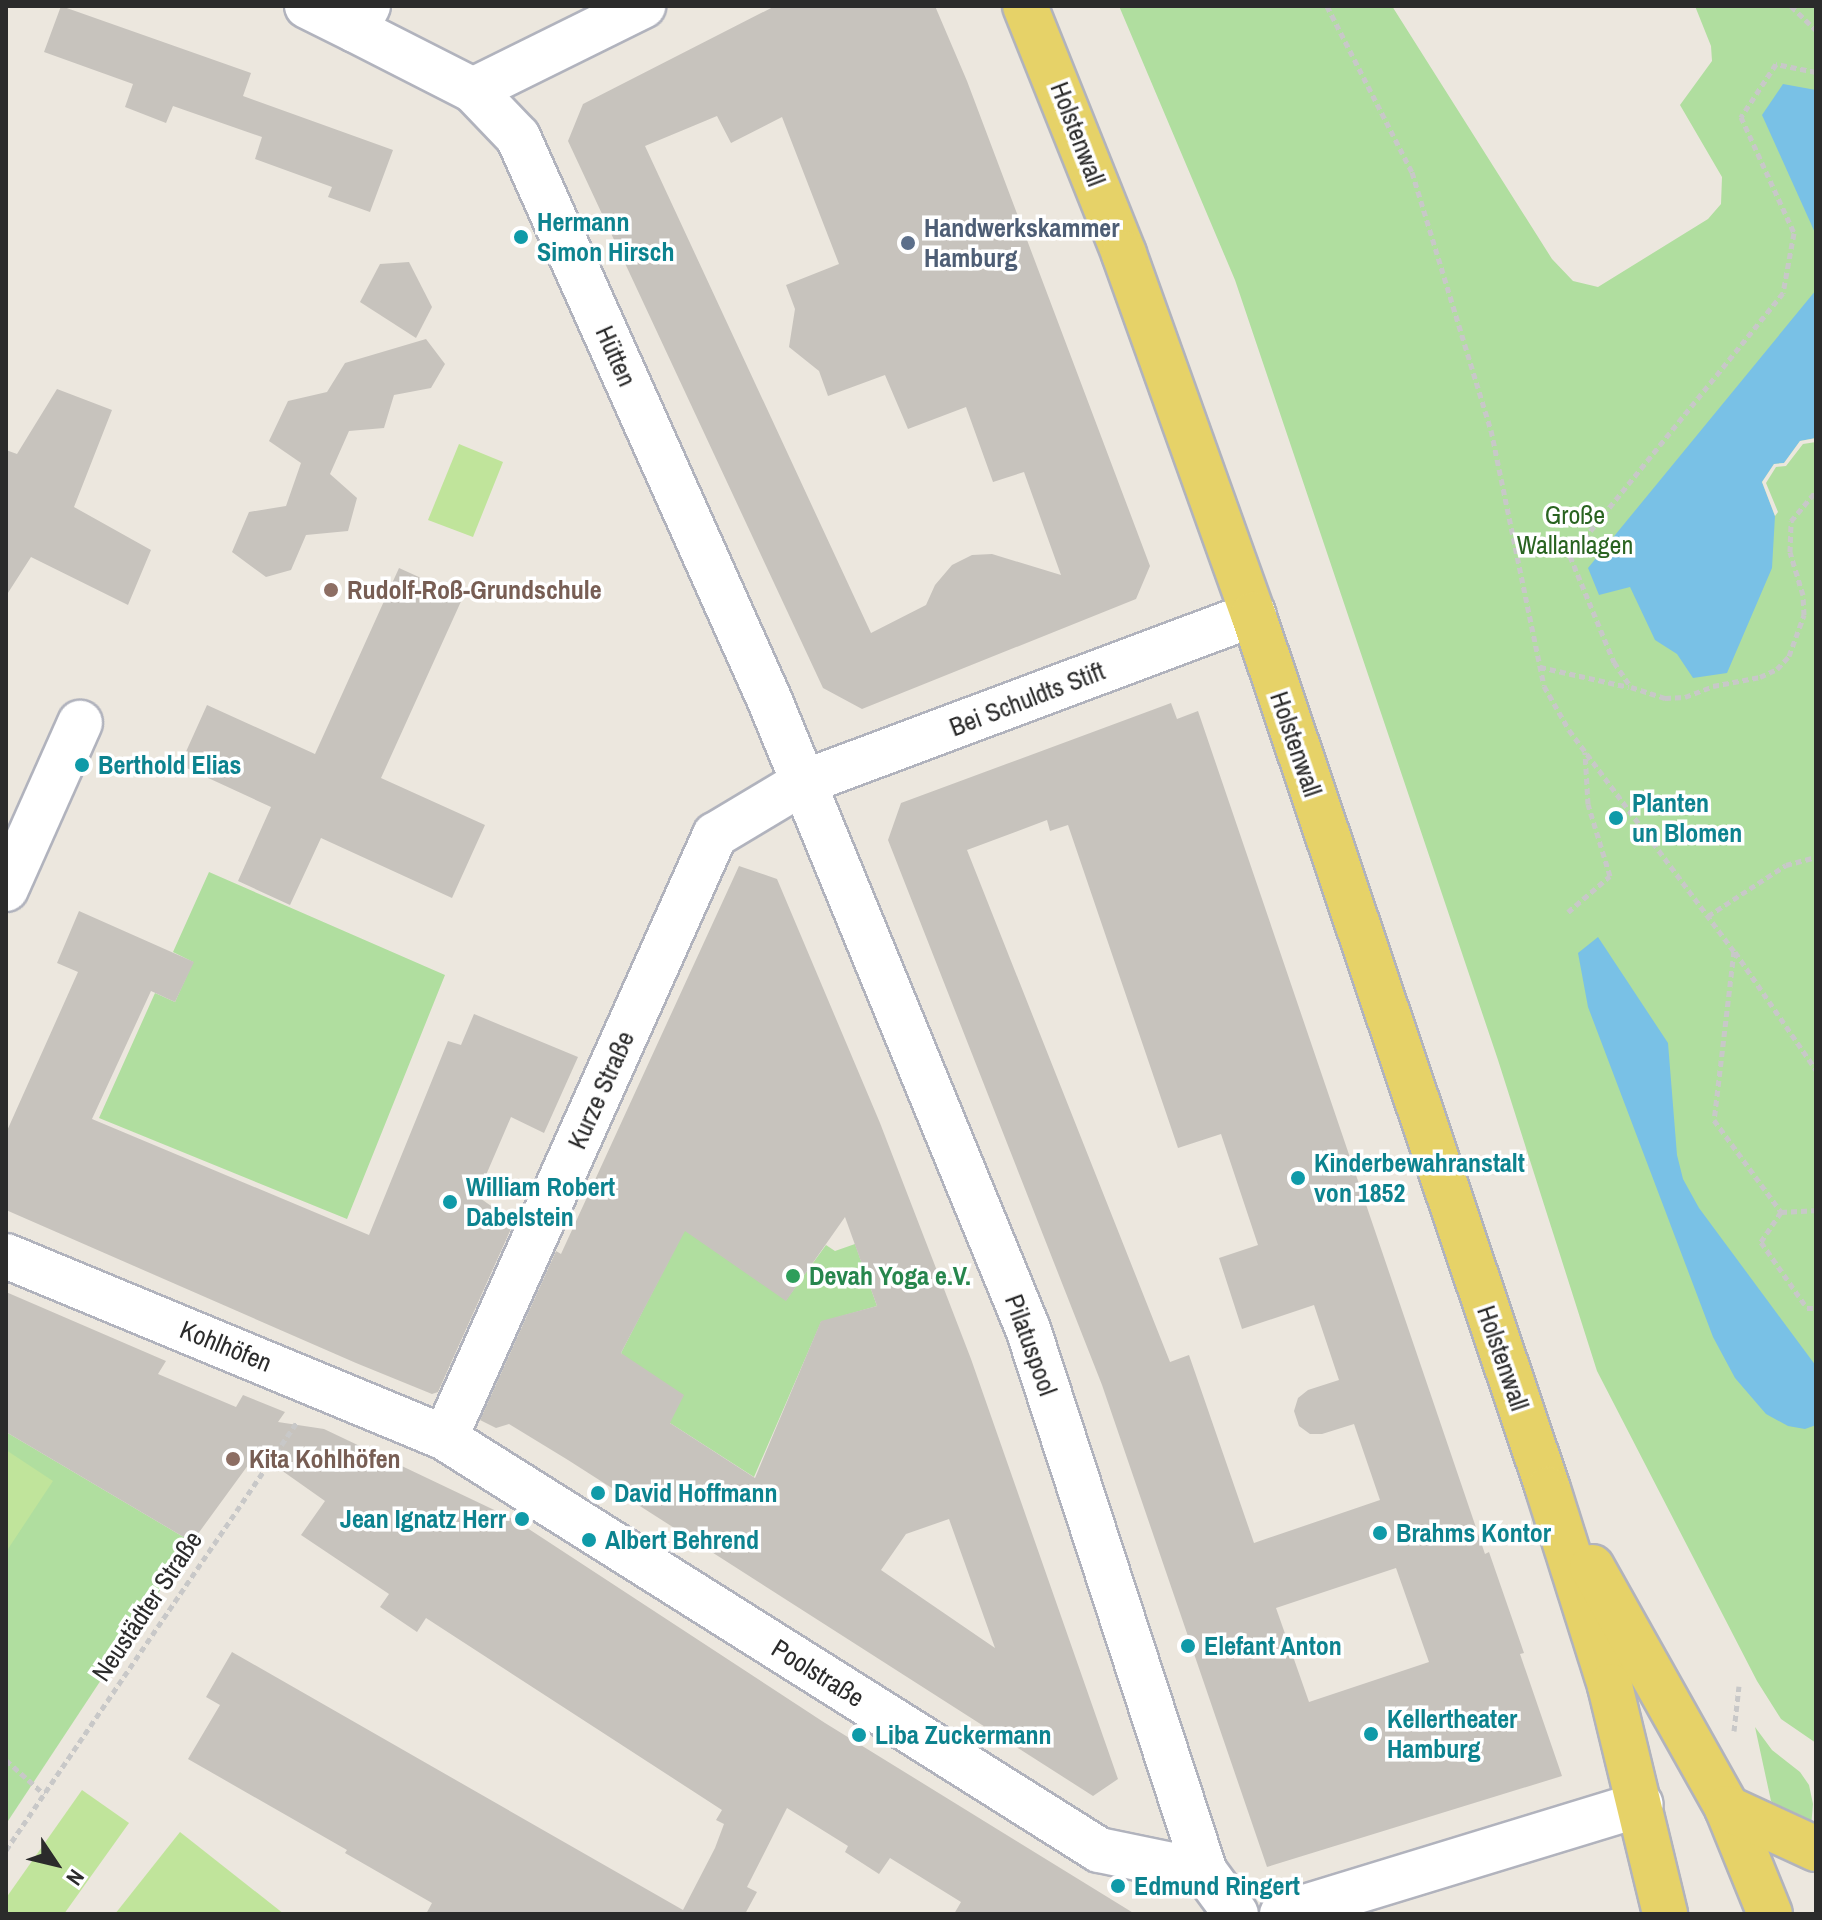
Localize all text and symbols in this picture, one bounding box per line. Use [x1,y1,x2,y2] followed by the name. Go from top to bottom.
[1044,78,1112,190] street label: Holstenwall
[537,206,674,268] place label: Hermann Simon Hirsch
[924,212,1120,274] place label: Handwerkskammer Hamburg
[512,228,530,246] marker: Hermann Simon Hirsch
[899,234,917,252] marker: Handwerkskammer Hamburg
[589,321,643,391] street label: Hütten
[1517,499,1633,560] park label: Große Wallanlagen
[347,574,602,606] place label: Rudolf-Roß-Grundschule
[322,581,340,599] marker: Rudolf-Roß-Grundschule
[945,655,1109,743] street label: Bei Schuldts Stift
[1264,687,1328,801] street label: Holstenwall
[98,749,241,781] place label: Berthold Elias
[73,756,91,774] marker: Berthold Elias
[1632,787,1742,848] place label: Planten un Blomen
[1607,809,1625,827] marker: Planten un Blomen
[561,1026,641,1154] street label: Kurze Straße
[1314,1147,1525,1208] place label: Kinderbewahranstalt von 1852
[1289,1169,1307,1187] marker: Kinderbewahranstalt von 1852
[466,1171,615,1232] place label: William Robert Dabelstein
[441,1193,459,1211] marker: William Robert Dabelstein
[809,1260,971,1292] place label: Devah Yoga e.V.
[784,1267,802,1285] marker: Devah Yoga e.V.
[998,1290,1064,1400] street label: Pilatuspool
[1471,1301,1535,1415] street label: Holstenwall
[176,1314,276,1378] street label: Kohlhöfen
[249,1443,401,1475] place label: Kita Kohlhöfen
[224,1450,242,1468] marker: Kita Kohlhöfen
[614,1477,777,1509] place label: David Hoffmann
[589,1484,607,1502] marker: David Hoffmann
[340,1503,506,1535] place label: Jean Ignatz Herr
[513,1510,531,1528] marker: Jean Ignatz Herr
[1396,1517,1551,1549] place label: Brahms Kontor
[605,1524,759,1556] place label: Albert Behrend
[1371,1524,1389,1542] marker: Brahms Kontor
[85,1525,209,1687] street label: Neustädter Straße
[580,1531,598,1549] marker: Albert Behrend
[1204,1630,1343,1662] place label: Elefant Anton
[766,1632,870,1714] street label: Poolstraße
[1179,1637,1197,1655] marker: Elefant Anton
[1387,1703,1517,1764] place label: Kellertheater Hamburg
[875,1719,1052,1751] place label: Liba Zuckermann
[1362,1725,1380,1743] marker: Kellertheater Hamburg
[850,1726,868,1744] marker: Liba Zuckermann
[16,1824,96,1904] north arrow
[60,1864,92,1892] text: N
[1134,1870,1300,1902] place label: Edmund Ringert
[1109,1877,1127,1895] marker: Edmund Ringert

